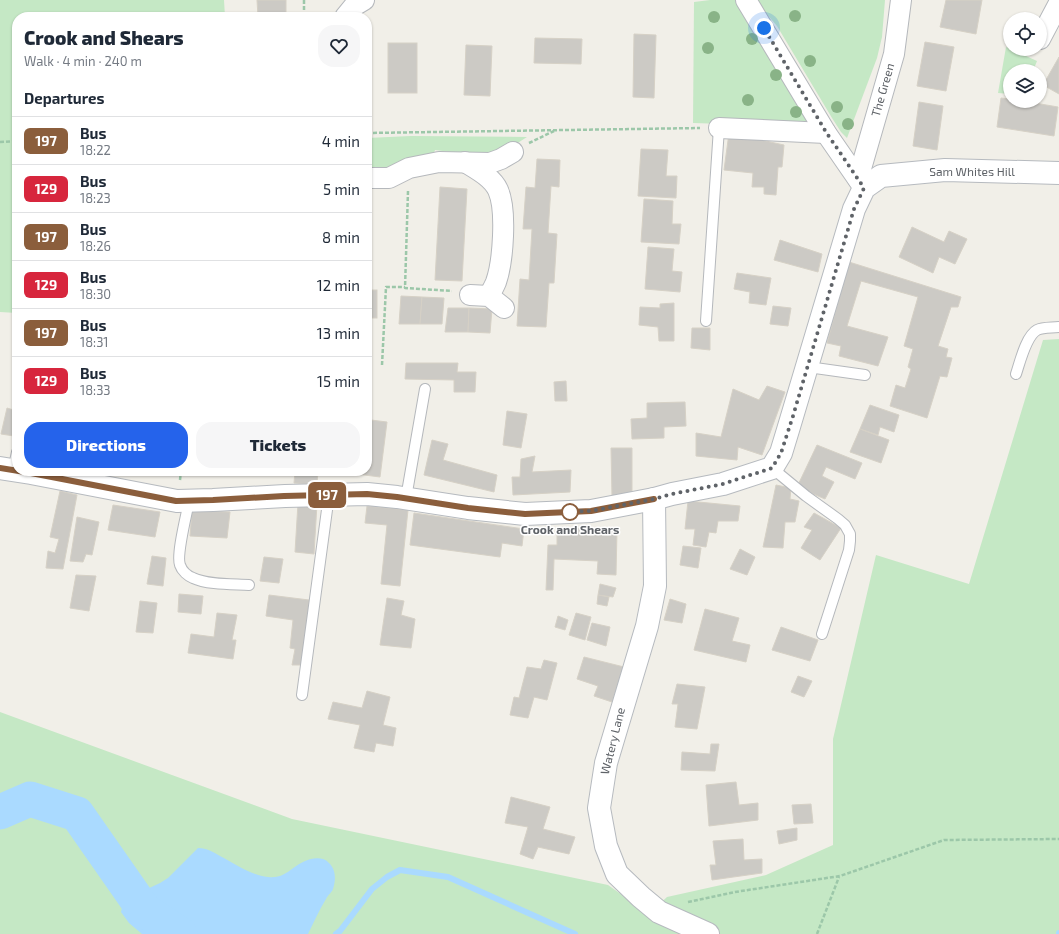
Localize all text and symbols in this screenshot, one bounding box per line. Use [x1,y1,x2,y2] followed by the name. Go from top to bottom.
[1003,12,1047,108] map controls
[1003,12,1047,56] button: locate
[754,18,774,38] your location
[318,25,360,67] button: heart
[24,26,184,49] text: Crook and Shears
[24,53,142,69] text: Walk · 4 min · 240 m
[868,61,896,118] street label: The Green
[1003,64,1047,108] button: layers
[24,89,104,107] text: Departures
[80,124,106,142] text: Bus
[35,132,57,149] text: 197
[322,132,360,150] text: 4 min
[80,142,111,158] text: 18:22
[929,164,1015,178] street label: Sam Whites Hill
[80,172,106,190] text: Bus
[35,180,57,197] text: 129
[323,180,360,198] text: 5 min
[80,190,111,206] text: 18:23
[80,220,106,238] text: Bus
[35,228,57,245] text: 197
[322,228,360,246] text: 8 min
[80,238,111,254] text: 18:26
[80,268,106,286] text: Bus
[35,276,57,293] text: 129
[317,276,360,294] text: 12 min
[80,286,111,302] text: 18:30
[80,316,106,334] text: Bus
[35,324,57,341] text: 197
[317,324,360,342] text: 13 min
[80,334,109,350] text: 18:31
[80,364,106,382] text: Bus
[35,372,57,389] text: 129
[317,372,360,390] text: 15 min
[80,382,111,398] text: 18:33
[24,422,188,468] button: Directions
[196,422,360,468] button: Tickets
[304,482,350,508] line badge: 197
[316,486,338,503] text: 197
[561,503,579,521] marker: Crook and Shears
[521,522,619,536] place label: Crook and Shears
[597,706,627,776] street label: Watery Lane

